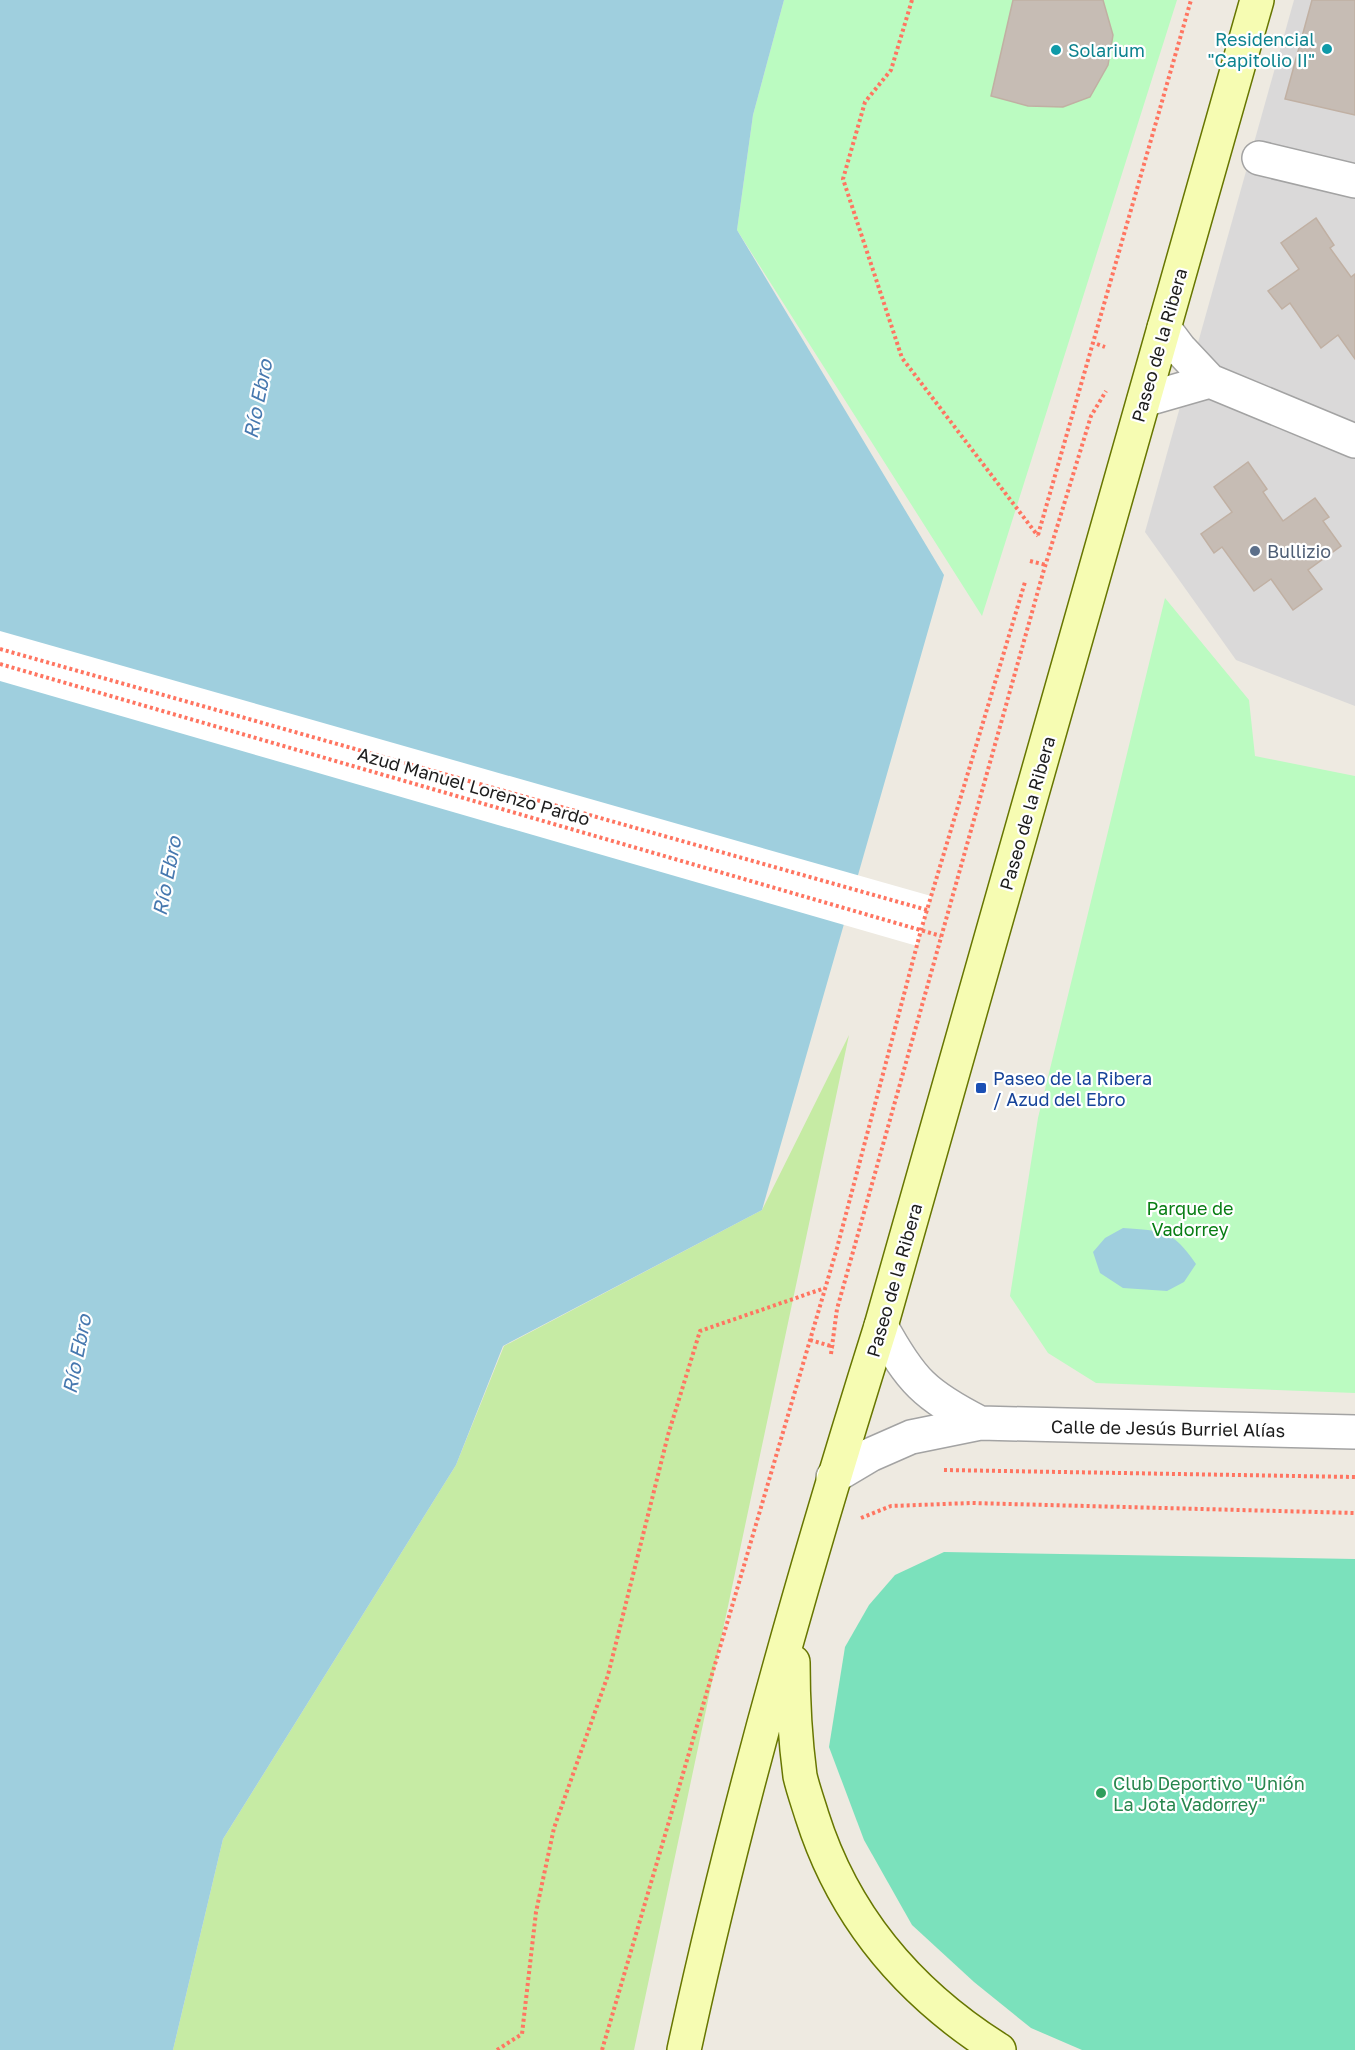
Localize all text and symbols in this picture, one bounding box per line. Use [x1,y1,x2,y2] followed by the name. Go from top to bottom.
[1207,28,1315,71] place label: Residencial "Capitolio II"
[1068,39,1145,61] place label: Solarium
[1320,42,1334,56] marker: Residencial "Capitolio II"
[1049,43,1063,57] marker: Solarium
[1127,266,1191,424] street label: Paseo de la Ribera
[238,356,277,441] water label: Río Ebro
[1267,540,1331,562] place label: Bullizio
[1248,544,1262,558] marker: Bullizio
[995,734,1059,892] street label: Paseo de la Ribera
[355,742,593,830] street label: Azud Manuel Lorenzo Pardo
[147,833,186,918] water label: Río Ebro
[993,1067,1152,1110] place label: Paseo de la Ribera / Azud del Ebro
[974,1081,988,1095] marker: Paseo de la Ribera / Azud del Ebro
[1146,1197,1234,1240] park label: Parque de Vadorrey
[862,1201,926,1359] street label: Paseo de la Ribera
[57,1311,96,1396] water label: Río Ebro
[1051,1415,1285,1441] street label: Calle de Jesús Burriel Alías
[1113,1772,1305,1815] place label: Club Deportivo "Unión La Jota Vadorrey"
[1094,1786,1108,1800] marker: Club Deportivo "Unión La Jota Vadorrey"

